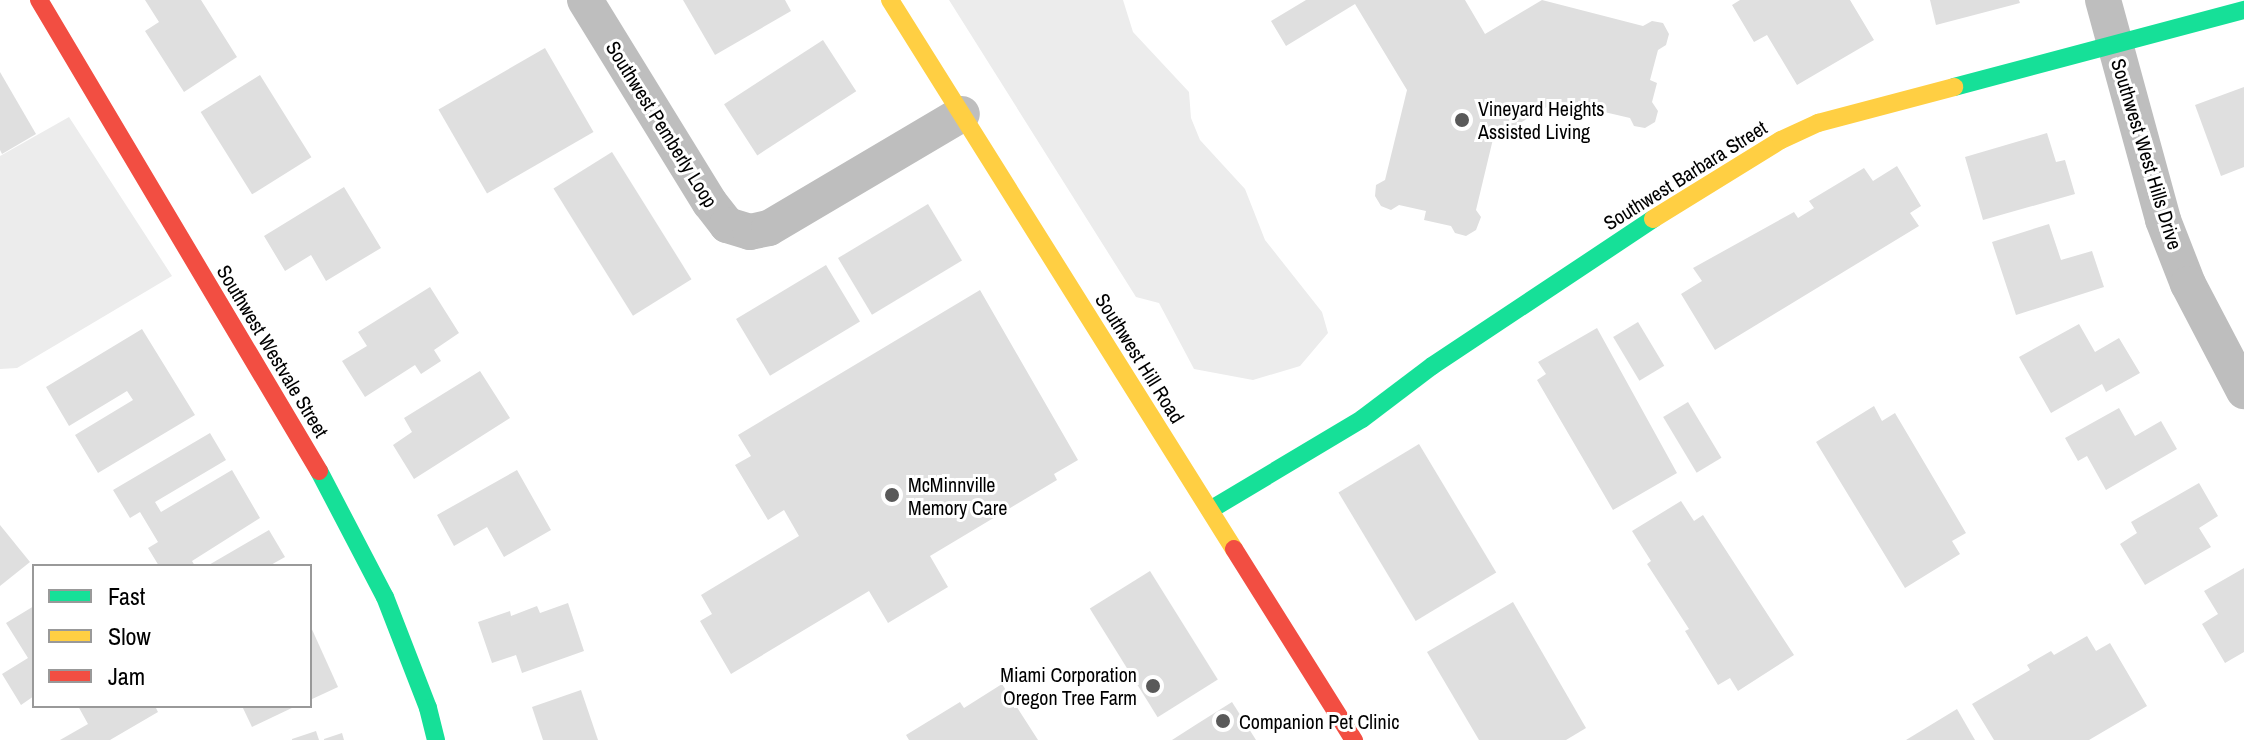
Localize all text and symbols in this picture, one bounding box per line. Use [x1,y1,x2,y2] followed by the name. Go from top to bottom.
[601,36,723,212] street label: Southwest Pemberly Loop
[2107,56,2187,252] street label: Southwest West Hills Drive
[1478,96,1604,143] place label: Vineyard Heights Assisted Living
[1453,111,1471,129] marker: Vineyard Heights Assisted Living
[1599,115,1771,235] street label: Southwest Barbara Street
[212,261,334,441] street label: Southwest Westvale Street
[1090,289,1190,427] street label: Southwest Hill Road
[908,472,1007,519] place label: McMinnville Memory Care
[883,486,901,504] marker: McMinnville Memory Care
[32,564,312,708] legend
[108,580,145,612] text: Fast
[108,620,151,652] text: Slow
[108,660,145,692] text: Jam
[1000,662,1137,709] place label: Miami Corporation Oregon Tree Farm
[1144,677,1162,695] marker: Miami Corporation Oregon Tree Farm
[1239,709,1399,733] place label: Companion Pet Clinic
[1214,712,1232,730] marker: Companion Pet Clinic

